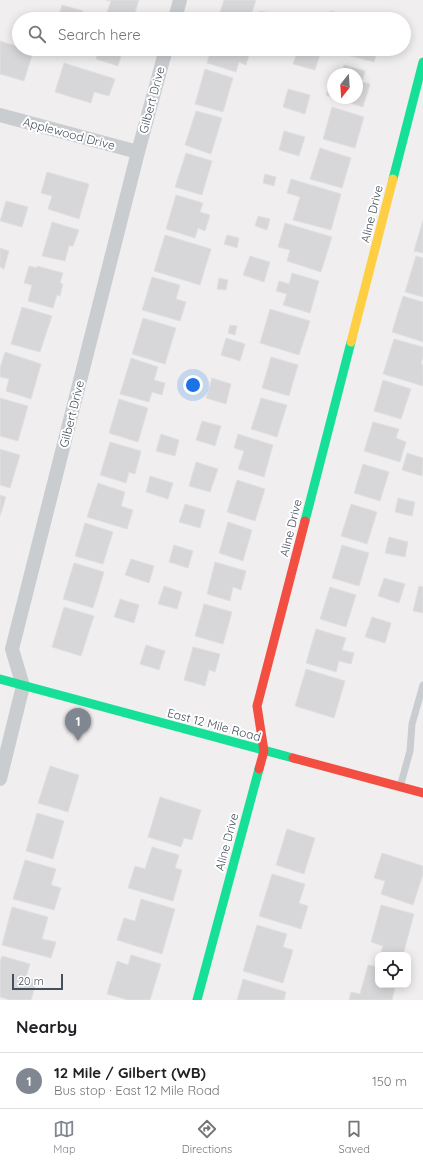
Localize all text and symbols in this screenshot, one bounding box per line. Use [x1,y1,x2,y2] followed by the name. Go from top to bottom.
[12,12,411,56] search box
[26,23,48,45] icon: search
[58,25,141,44] text: Search here
[135,65,168,135] street label: Gilbert Drive
[327,68,363,104] north arrow
[21,114,117,153] street label: Applewood Drive
[357,183,386,244] street label: Aline Drive
[183,375,203,395] your location
[56,379,87,449] street label: Gilbert Drive
[276,497,305,558] street label: Aline Drive
[166,705,263,744] street label: East 12 Mile Road
[65,708,91,741] pin: 1
[212,811,241,872] street label: Aline Drive
[375,952,411,988] map controls
[375,952,411,988] button: locate
[12,972,63,991] scale bar
[18,974,44,988] text: 20 m
[16,1016,77,1037] text: Nearby
[54,1063,206,1082] text: 12 Mile / Gilbert (WB)
[26,1073,32,1089] text: 1
[372,1073,407,1089] text: 150 m
[54,1082,220,1098] text: Bus stop · East 12 Mile Road
[53,1118,76,1156] tab: Map
[182,1118,232,1156] tab: Directions
[338,1118,370,1156] tab: Saved

